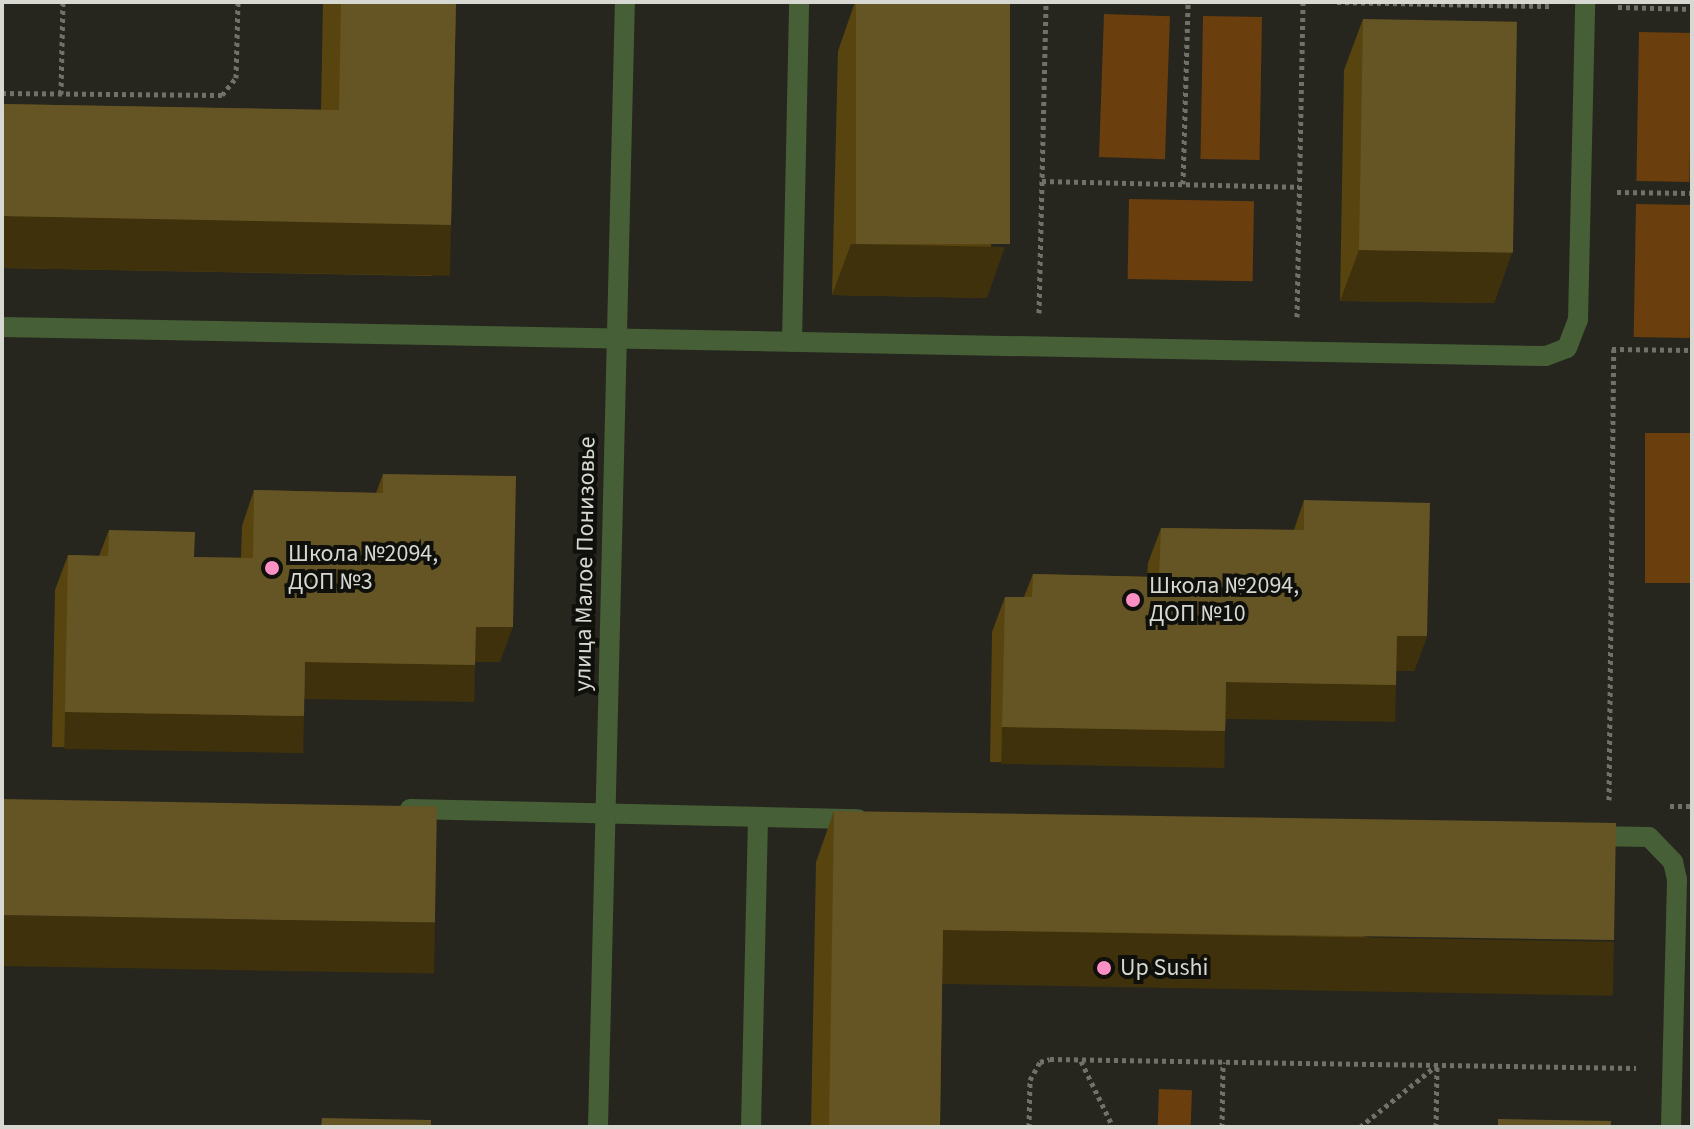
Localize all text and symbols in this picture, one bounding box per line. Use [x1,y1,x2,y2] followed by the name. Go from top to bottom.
[568,436,602,692] street label: улица Малое Понизовье
[288,540,438,596] place label: Школа №2094, ДОП №3
[263,559,281,577] marker: Школа №2094, ДОП №3
[1149,572,1299,628] place label: Школа №2094, ДОП №10
[1124,591,1142,609] marker: Школа №2094, ДОП №10
[1120,954,1208,982] place label: Up Sushi
[1095,959,1113,977] marker: Up Sushi

